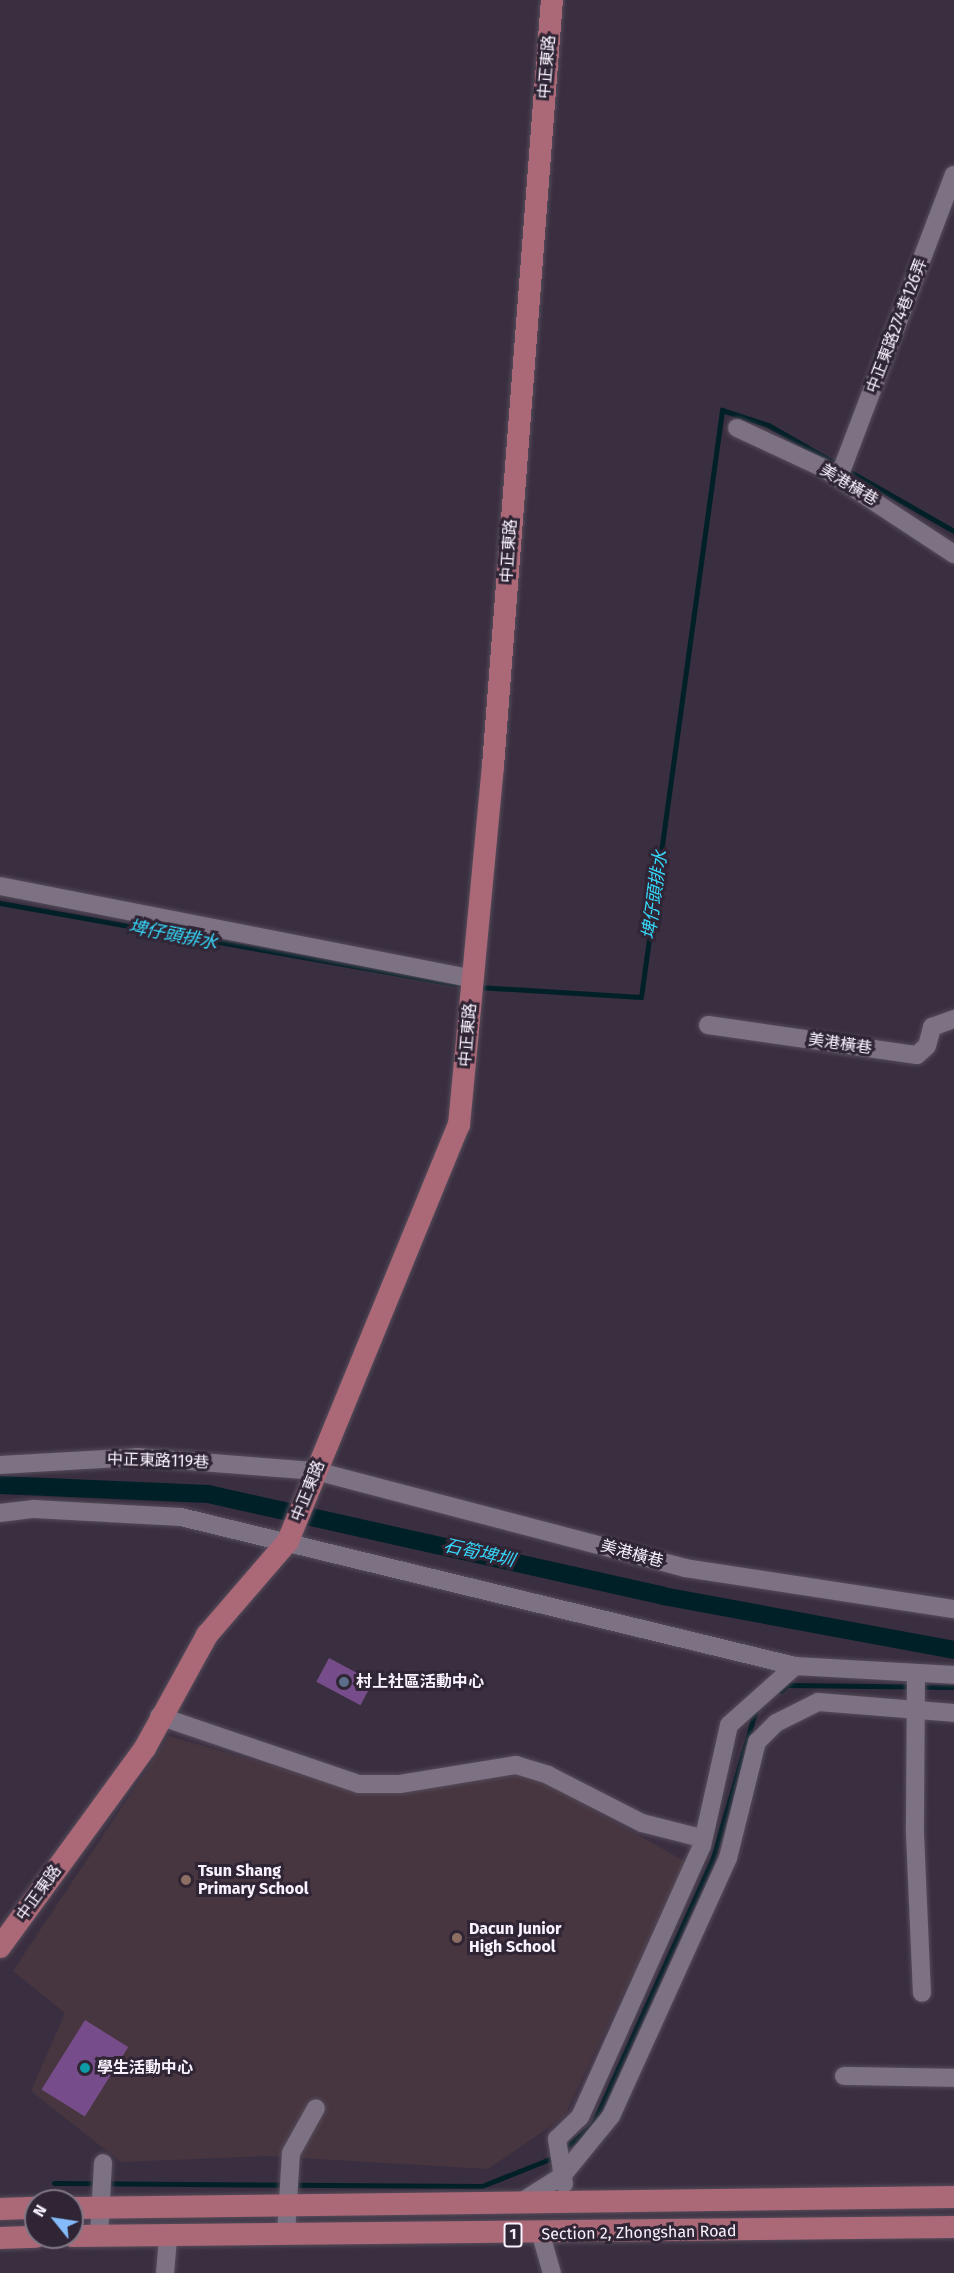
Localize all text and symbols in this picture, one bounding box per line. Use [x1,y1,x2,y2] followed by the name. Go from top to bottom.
[535,34,559,100] street label: 中正東路
[863,256,931,396] street label: 中正東路274巷126弄
[817,460,881,510] street label: 美港橫巷
[497,518,521,584] street label: 中正東路
[638,849,672,941] water label: 埤仔頭排水
[127,916,219,954] water label: 埤仔頭排水
[456,1002,480,1068] street label: 中正東路
[807,1030,873,1058] street label: 美港橫巷
[107,1450,209,1472] street label: 中正東路119巷
[287,1458,329,1524] street label: 中正東路
[441,1534,517,1572] water label: 石筍埤圳
[599,1536,665,1572] street label: 美港橫巷
[356,1672,484,1692] place label: 村上社區活動中心
[337,1675,351,1689] marker: 村上社區活動中心
[12,1861,66,1925] street label: 中正東路
[198,1861,308,1899] place label: Tsun Shang Primary School
[179,1873,193,1887] marker: Tsun Shang Primary School
[469,1919,561,1957] place label: Dacun Junior High School
[450,1931,464,1945] marker: Dacun Junior High School
[97,2058,193,2078] place label: 學生活動中心
[78,2061,92,2075] marker: 學生活動中心
[24,2189,84,2249] north arrow
[29,2201,51,2220] text: N
[541,2222,737,2244] street label: Section 2, Zhongshan Road
[502,2223,524,2247] road number: 1

